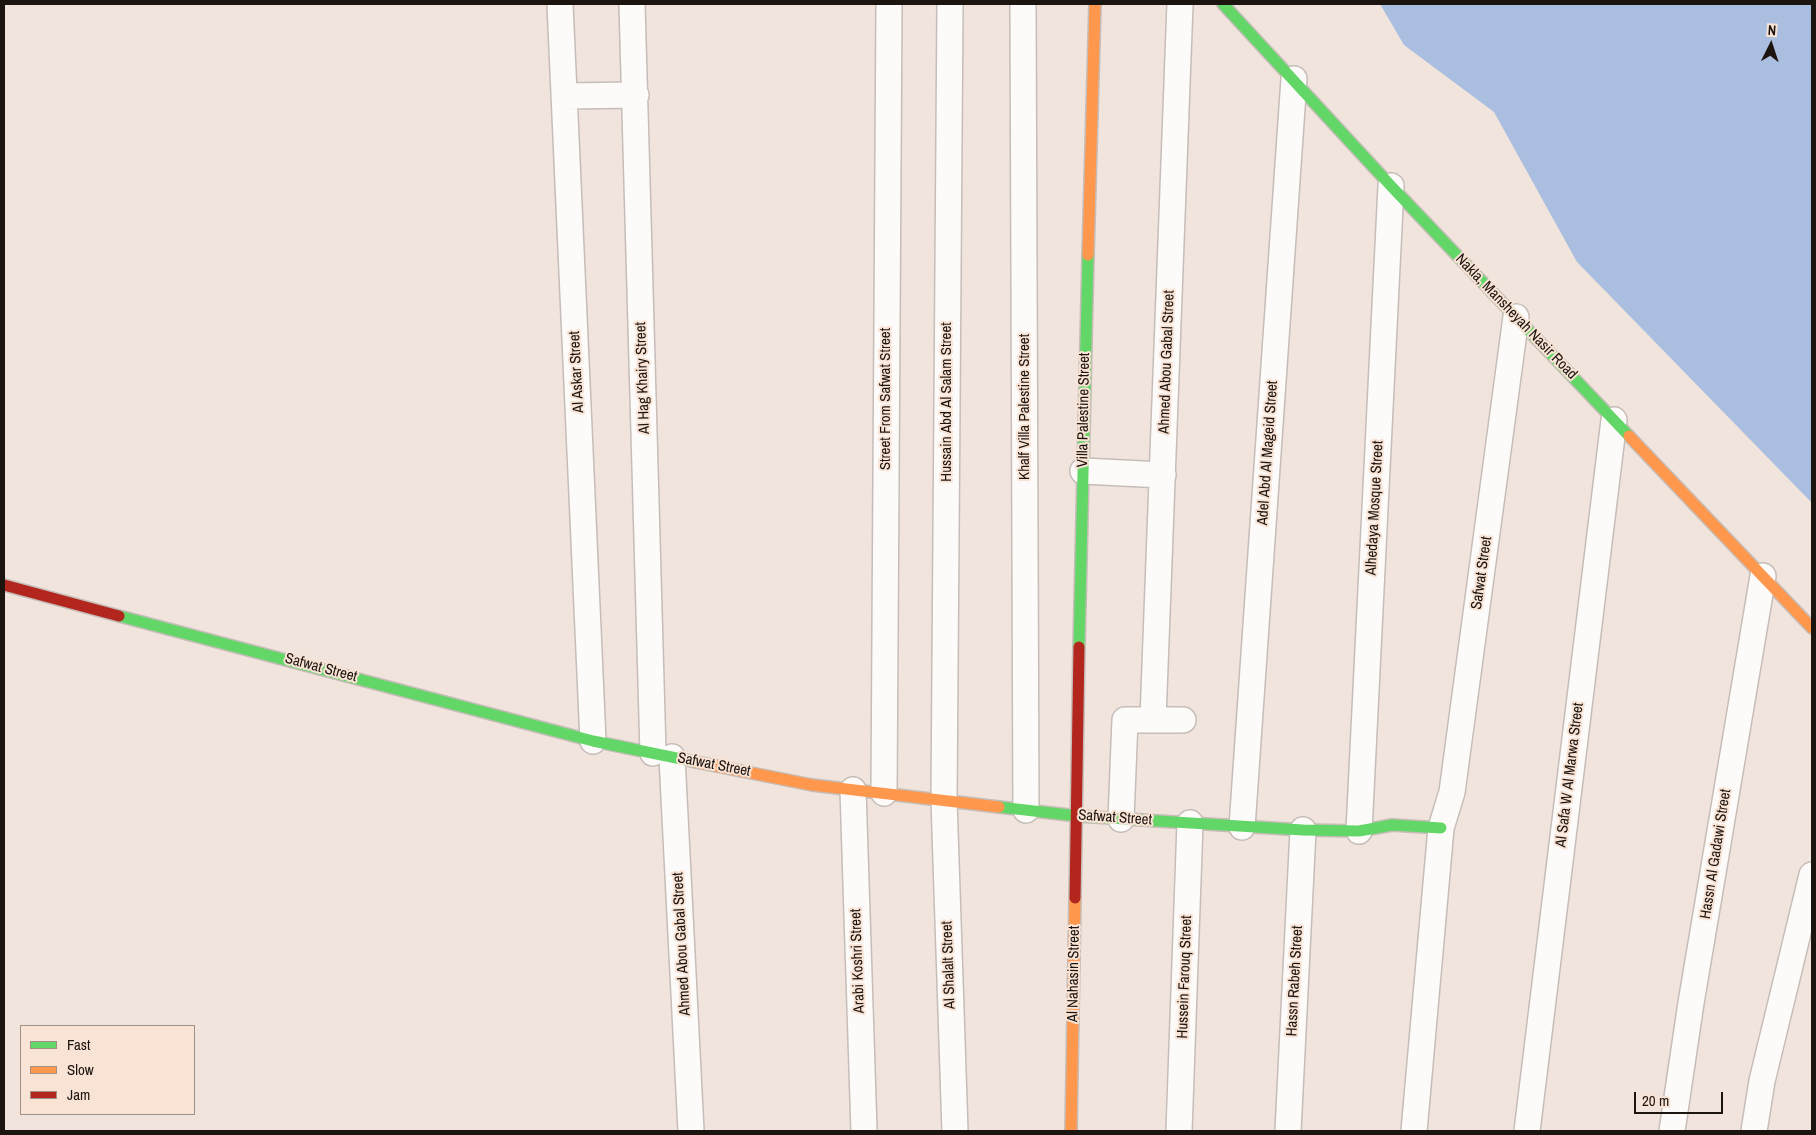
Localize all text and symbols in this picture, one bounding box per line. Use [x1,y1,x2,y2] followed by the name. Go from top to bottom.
[1746,20,1796,70] north arrow
[1767,21,1777,39] text: N
[1451,251,1581,383] street label: Nakla, Mansheyah Nasir Road
[1155,290,1179,434] street label: Ahmed Abou Gabal Street
[632,322,654,434] street label: Al Hag Khairy Street
[938,322,956,482] street label: Hussain Abd Al Salam Street
[877,328,895,470] street label: Street From Safwat Street
[566,331,588,413] street label: Al Askar Street
[1016,334,1034,480] street label: Khalf Villa Palestine Street
[1074,353,1094,467] street label: Villa Palestine Street
[1254,380,1282,526] street label: Adel Abd Al Mageid Street
[1362,440,1388,576] street label: Alhedaya Mosque Street
[1468,535,1496,611] street label: Safwat Street
[283,650,359,686] street label: Safwat Street
[1552,702,1588,848] street label: Al Safa W Al Marwa Street
[676,749,752,781] street label: Safwat Street
[1697,788,1735,920] street label: Hassn Al Gadawi Street
[1078,806,1152,830] street label: Safwat Street
[669,872,695,1016] street label: Ahmed Abou Gabal Street
[847,908,869,1014] street label: Arabi Koshri Street
[1174,915,1196,1039] street label: Hussein Farouq Street
[938,921,960,1009] street label: Al Shalalt Street
[1283,925,1307,1037] street label: Hassn Rabeh Street
[1064,926,1084,1022] street label: Al Nahasin Street
[20,1025,195,1115] legend
[67,1034,90,1055] text: Fast
[67,1059,94,1080] text: Slow
[1636,1082,1725,1114] scale bar
[67,1084,90,1105] text: Jam
[1642,1090,1669,1111] text: 20 m

